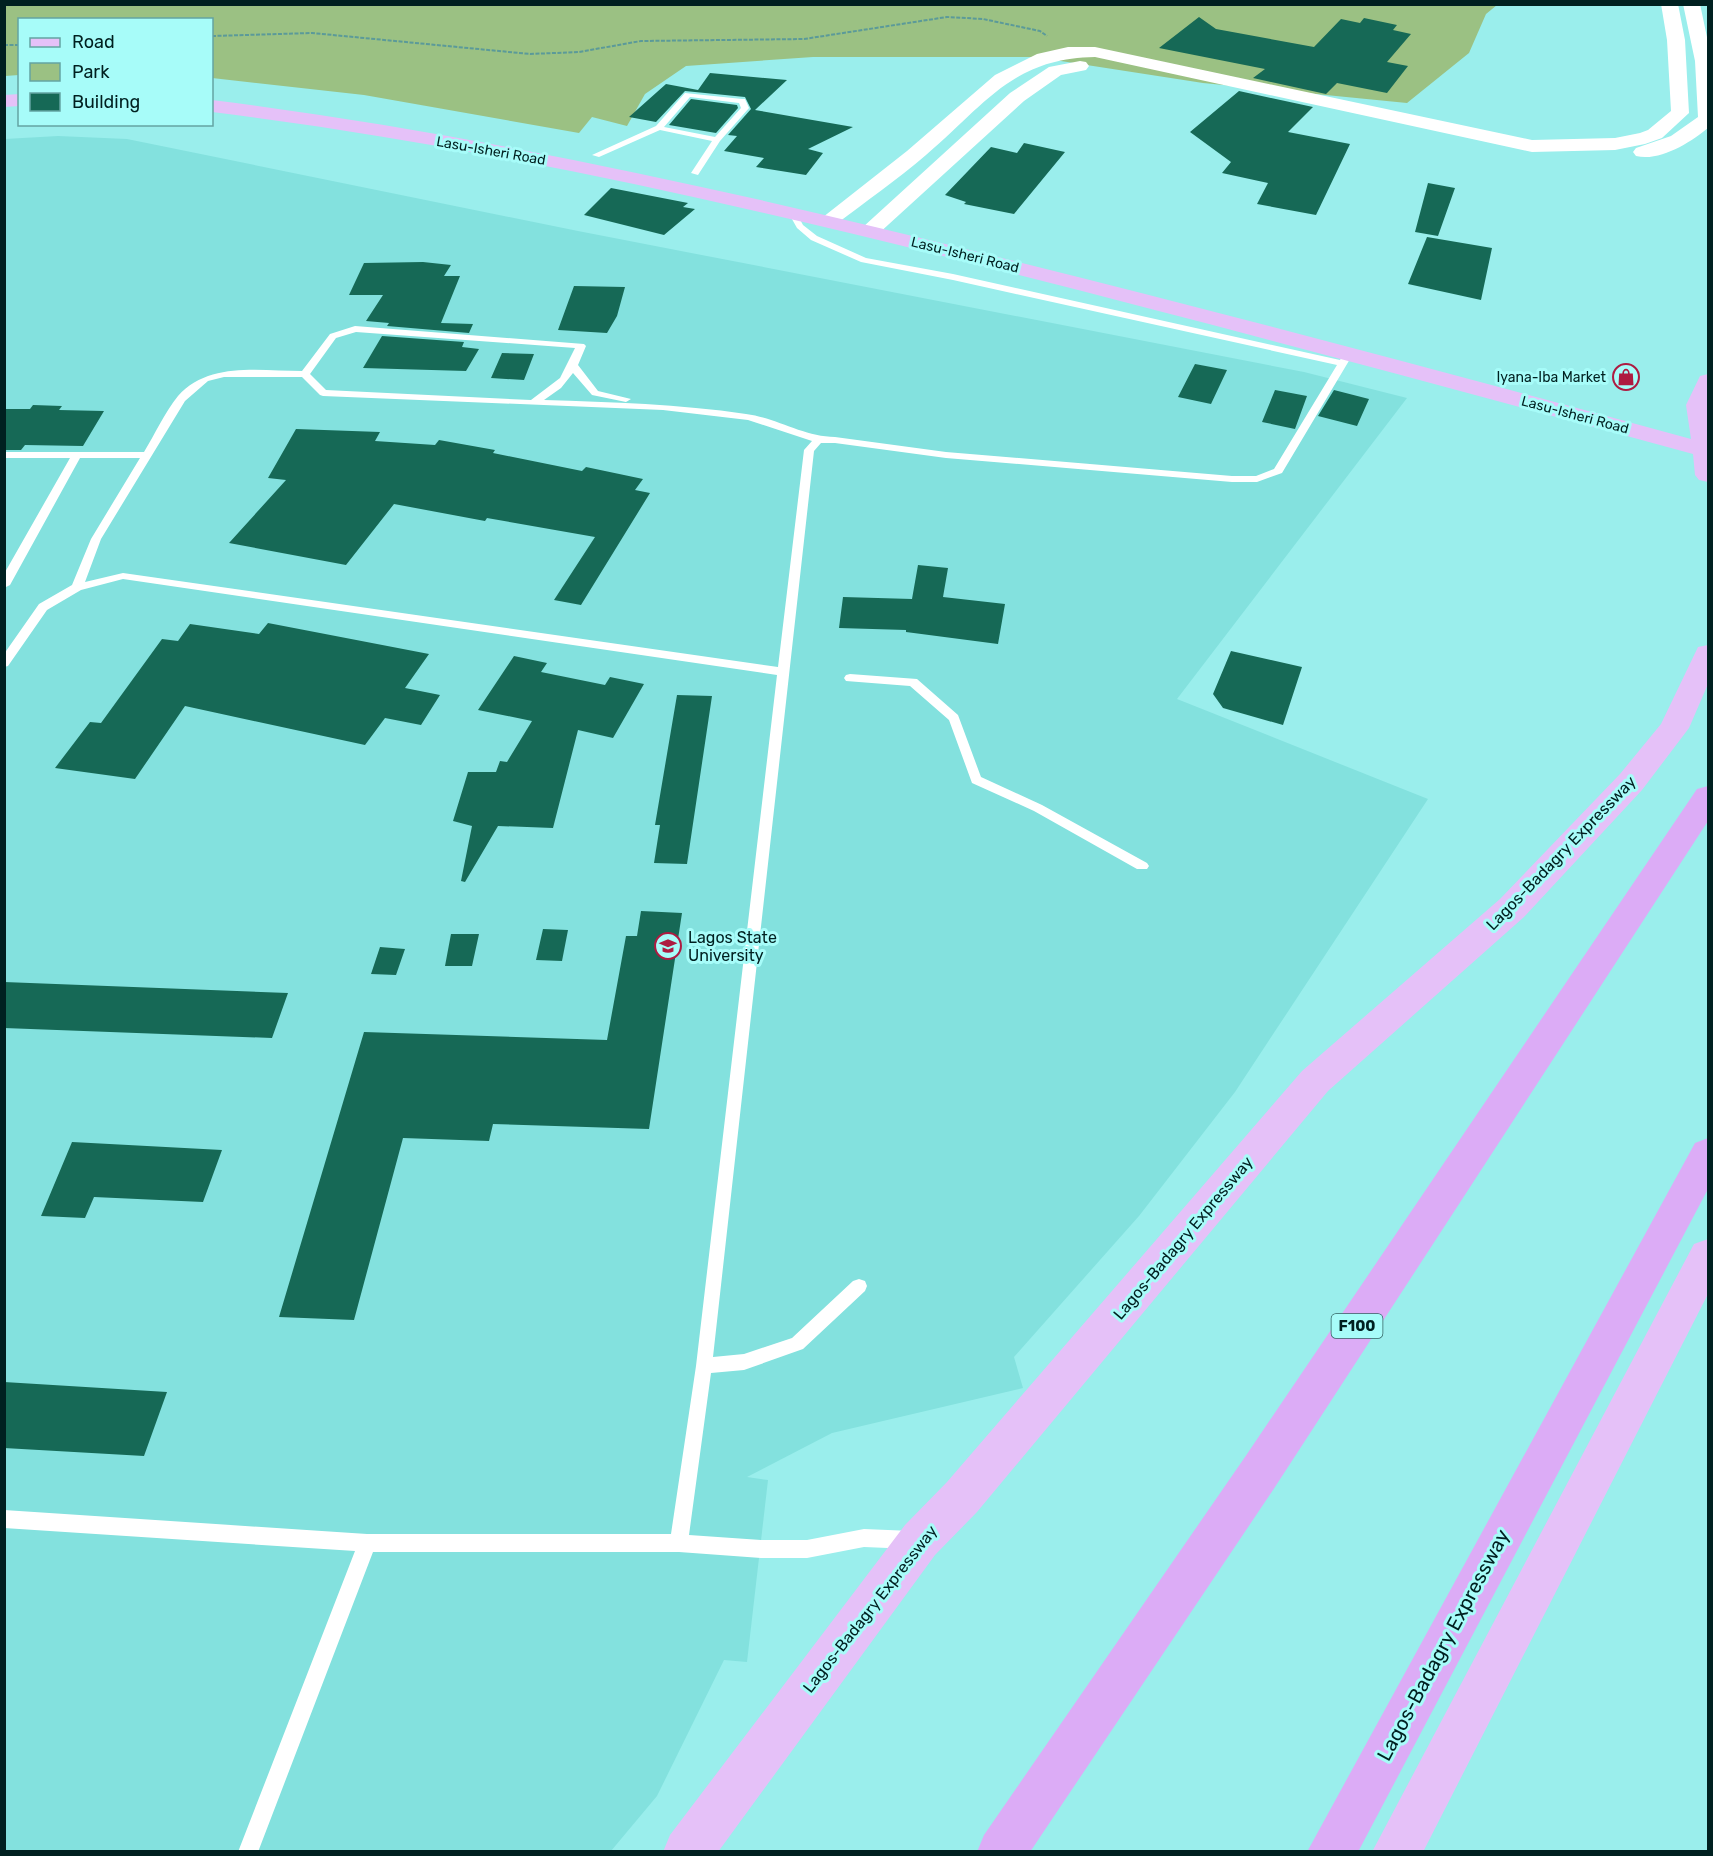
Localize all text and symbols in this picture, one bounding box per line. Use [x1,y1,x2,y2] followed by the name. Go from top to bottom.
[18,18,213,126] legend
[72,31,115,53] text: Road
[72,61,110,83] text: Park
[72,91,140,113] text: Building
[435,133,547,169] street label: Lasu-Isheri Road
[909,233,1021,277] street label: Lasu-Isheri Road
[1611,362,1641,392] shop icon: Iyana-Iba Market
[1496,369,1607,386] place label: Iyana-Iba Market
[1519,392,1631,438] street label: Lasu-Isheri Road
[1482,772,1640,934] street label: Lagos-Badagry Expressway
[688,928,777,965] place label: Lagos State University
[653,931,683,961] school or university icon: Lagos State University
[1109,1153,1257,1323] street label: Lagos-Badagry Expressway
[1332,1314,1382,1338] road number: F100
[799,1521,941,1696] street label: Lagos-Badagry Expressway
[1372,1525,1514,1765] street label: Lagos-Badagry Expressway

